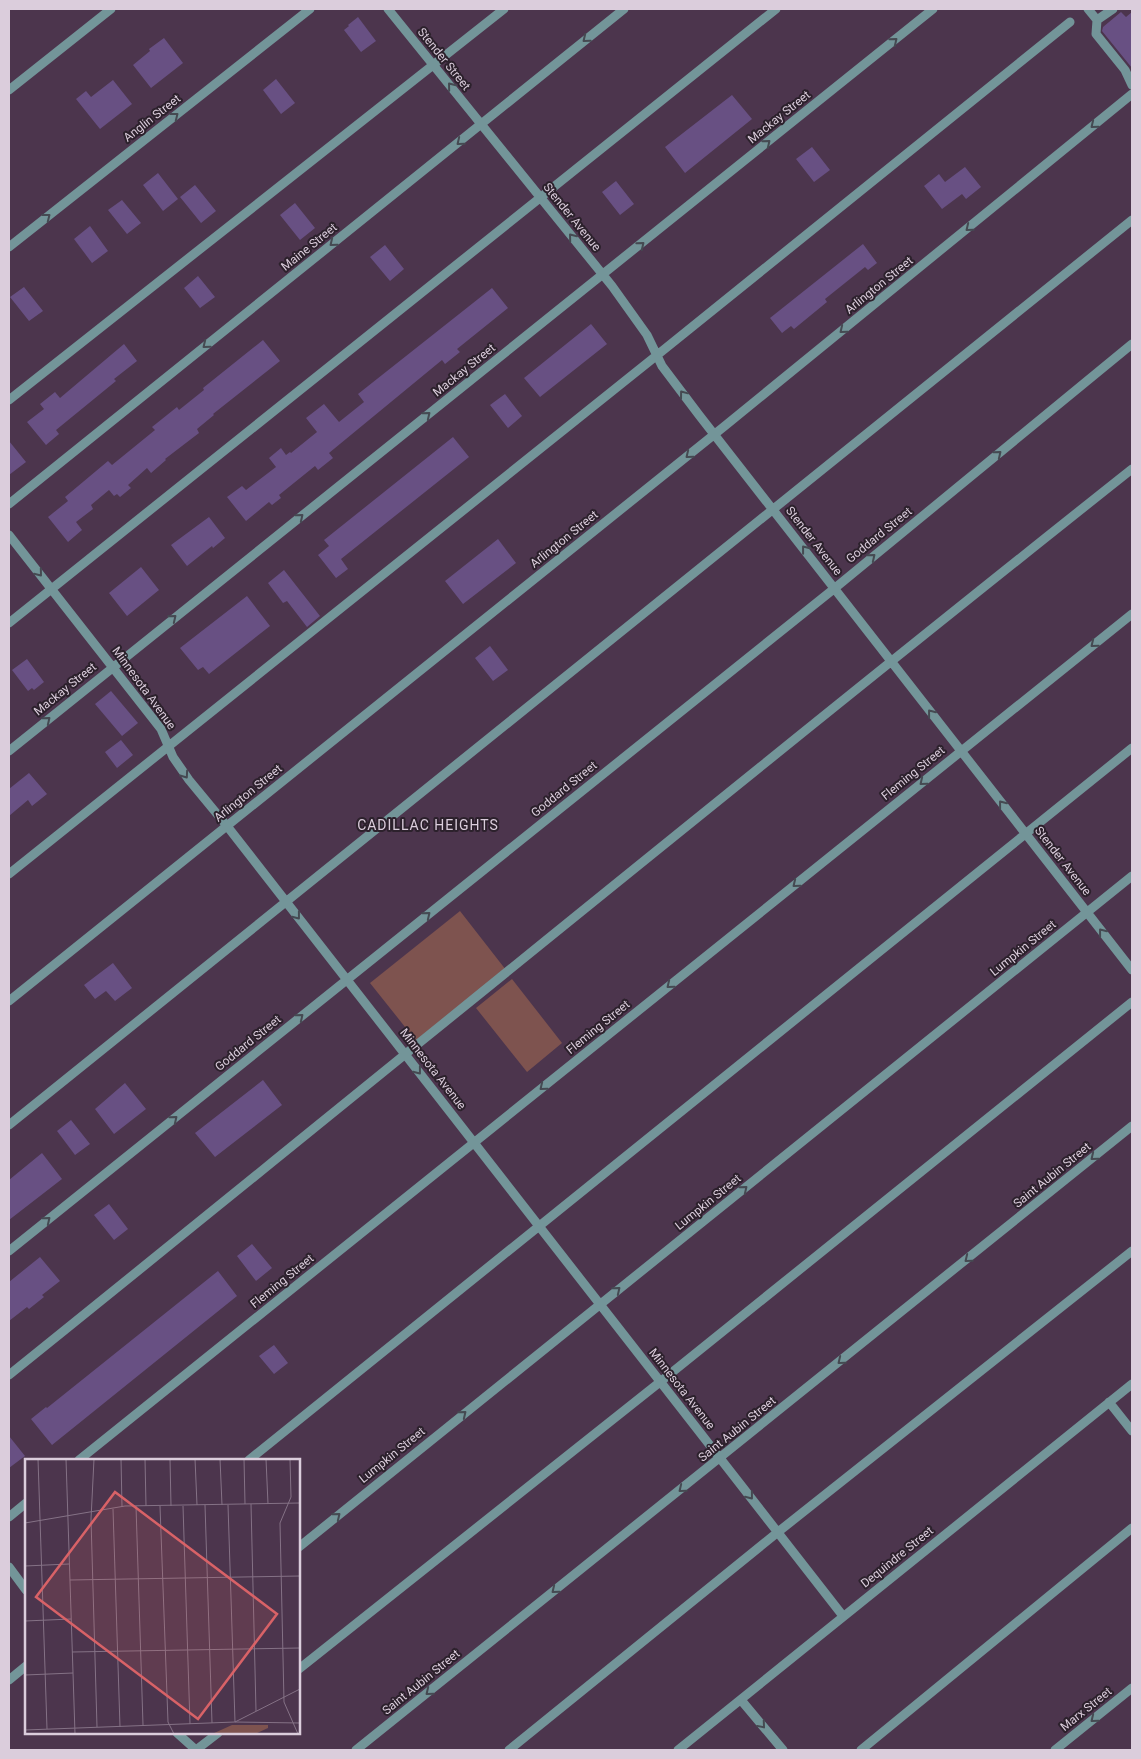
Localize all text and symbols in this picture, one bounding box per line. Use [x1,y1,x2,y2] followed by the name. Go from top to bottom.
[415,25,473,93] street label: Stender Street
[583,34,592,42] one-way arrow
[888,37,897,46] one-way arrow
[447,83,456,92] one-way arrow
[745,88,813,146] street label: Mackay Street
[121,91,183,145] street label: Anglin Street
[169,113,178,122] one-way arrow
[1091,119,1100,128] one-way arrow
[457,136,466,144] one-way arrow
[761,140,770,148] one-way arrow
[540,180,604,254] street label: Stender Avenue
[41,214,50,222] one-way arrow
[278,220,340,274] street label: Maine Street
[965,222,974,231] one-way arrow
[570,234,578,243] one-way arrow
[330,238,339,246] one-way arrow
[635,241,644,250] one-way arrow
[842,253,916,317] street label: Arlington Street
[839,325,848,334] one-way arrow
[203,340,212,348] one-way arrow
[430,341,498,399] street label: Mackay Street
[680,390,689,400] one-way arrow
[421,413,430,421] one-way arrow
[686,449,695,457] one-way arrow
[992,452,1001,460] one-way arrow
[783,504,845,578] street label: Stender Avenue
[843,504,915,566] street label: Goddard Street
[527,507,601,571] street label: Arlington Street
[295,513,304,522] one-way arrow
[802,546,810,555] one-way arrow
[867,553,876,562] one-way arrow
[34,567,43,576] one-way arrow
[168,615,177,624] one-way arrow
[1091,639,1100,647] one-way arrow
[109,644,179,732] street label: Minnesota Avenue
[31,660,99,718] street label: Mackay Street
[928,710,936,719] one-way arrow
[41,718,50,726] one-way arrow
[879,743,948,803] street label: Fleming Street
[528,758,600,820] street label: Goddard Street
[211,761,285,825] street label: Arlington Street
[179,769,188,778] one-way arrow
[920,776,929,784] one-way arrow
[1000,801,1008,810] one-way arrow
[357,817,499,833] district label: CADILLAC HEIGHTS
[1032,824,1094,898] street label: Stender Avenue
[793,878,802,886] one-way arrow
[291,910,299,919] one-way arrow
[421,913,430,921] one-way arrow
[987,917,1059,979] street label: Lumpkin Street
[1100,929,1108,938] one-way arrow
[666,980,675,989] one-way arrow
[564,997,633,1057] street label: Fleming Street
[212,1012,284,1074] street label: Goddard Street
[294,1015,303,1023] one-way arrow
[397,1026,469,1112] street label: Minnesota Avenue
[413,1065,421,1074] one-way arrow
[540,1082,549,1090] one-way arrow
[168,1115,177,1124] one-way arrow
[1011,1139,1094,1210] street label: Saint Aubin Street
[1091,1151,1100,1159] one-way arrow
[672,1171,744,1233] street label: Lumpkin Street
[738,1186,747,1194] one-way arrow
[41,1218,50,1226] one-way arrow
[248,1251,317,1311] street label: Fleming Street
[964,1253,973,1262] one-way arrow
[612,1287,621,1296] one-way arrow
[646,1346,718,1432] street label: Minnesota Avenue
[838,1355,847,1363] one-way arrow
[696,1393,779,1464] street label: Saint Aubin Street
[458,1411,467,1420] one-way arrow
[356,1424,428,1486] street label: Lumpkin Street
[25,1459,300,1734] inset map
[679,1483,688,1491] one-way arrow
[744,1490,753,1500] one-way arrow
[331,1513,340,1521] one-way arrow
[858,1524,936,1590] street label: Dequindre Street
[552,1585,561,1593] one-way arrow
[380,1646,463,1717] street label: Saint Aubin Street
[1058,1684,1114,1734] street label: Marx Street
[425,1687,434,1696] one-way arrow
[1091,1713,1100,1721] one-way arrow
[756,1719,764,1728] one-way arrow

